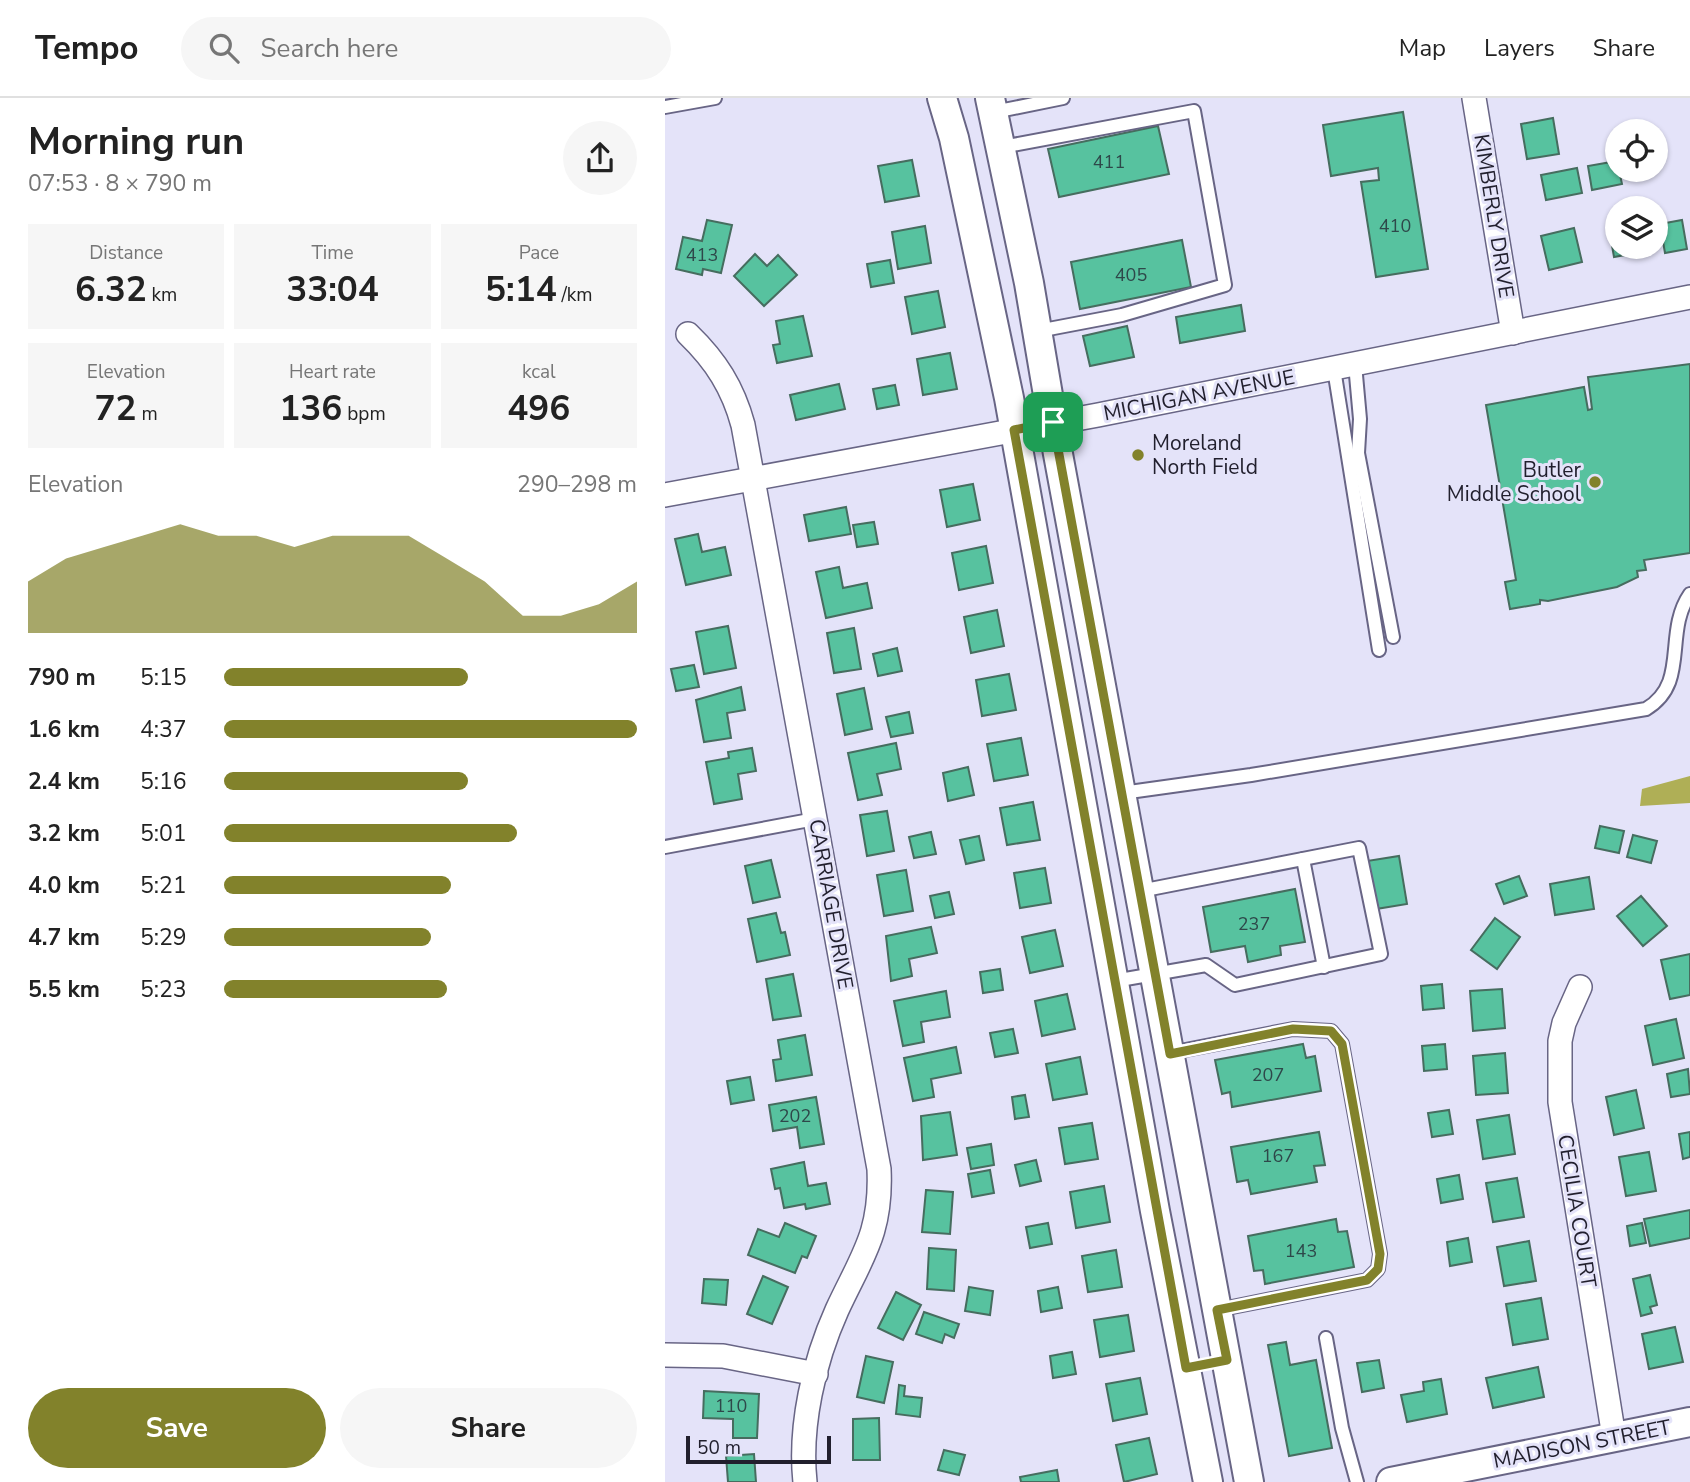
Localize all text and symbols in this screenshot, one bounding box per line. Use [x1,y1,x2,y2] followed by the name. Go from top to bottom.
[181,17,671,80] search box
[35,26,139,71] text: Tempo
[205,29,243,67] icon: search
[261,31,398,66] text: Search here
[1399,32,1446,64] text: Map
[1484,32,1555,64] text: Layers
[1593,32,1655,64] text: Share
[28,116,244,167] text: Morning run
[1605,119,1668,259] map controls
[1605,119,1668,182] button: locate
[563,121,637,195] button: share
[1467,132,1521,300] street label: KIMBERLY DRIVE
[1093,150,1125,174] house number: 411
[28,168,212,199] text: 07:53 · 8 × 790 m
[1605,196,1668,259] button: layers
[1379,214,1411,238] house number: 410
[89,240,163,266] text: Distance
[311,240,354,266] text: Time
[519,240,559,266] text: Pace
[686,243,718,267] house number: 413
[1115,263,1147,287] house number: 405
[75,266,147,313] text: 6.32
[286,266,379,313] text: 33:04
[485,266,557,313] text: 5:14
[147,282,177,308] text: km
[557,282,593,308] text: /km
[87,359,166,385] text: Elevation
[289,359,376,385] text: Heart rate
[522,359,556,385] text: kcal
[1101,363,1297,427] street label: MICHIGAN AVENUE
[95,385,137,432] text: 72
[279,385,342,432] text: 136
[507,385,570,432] text: 496
[1023,392,1083,452] pin
[137,401,158,427] text: m
[342,401,386,427] text: bpm
[1034,403,1072,441] icon: arrive
[1152,429,1258,481] place label: Moreland North Field
[1130,447,1146,463] marker: Moreland North Field
[1447,456,1582,508] place label: Butler Middle School
[28,469,123,500] text: Elevation
[517,469,637,500] text: 290–298 m
[1587,474,1603,490] marker: Butler Middle School
[28,662,96,693] text: 790 m
[140,662,187,693] text: 5:15
[28,714,100,745] text: 1.6 km
[140,714,187,745] text: 4:37
[28,766,100,797] text: 2.4 km
[140,766,187,797] text: 5:16
[802,817,860,991] street label: CARRIAGE DRIVE
[28,818,100,849] text: 3.2 km
[140,818,187,849] text: 5:01
[28,870,100,901] text: 4.0 km
[140,870,187,901] text: 5:21
[1238,912,1270,936] house number: 237
[28,922,100,953] text: 4.7 km
[140,922,187,953] text: 5:29
[28,974,100,1005] text: 5.5 km
[140,974,187,1005] text: 5:23
[1252,1063,1284,1087] house number: 207
[779,1104,811,1128] house number: 202
[1551,1132,1603,1290] street label: CECILIA COURT
[1262,1144,1294,1168] house number: 167
[1285,1239,1317,1263] house number: 143
[28,1388,326,1468] button: Save
[340,1388,637,1468] button: Share
[715,1394,747,1418] house number: 110
[1491,1413,1674,1475] street label: MADISON STREET
[686,1433,831,1465] scale bar
[697,1435,741,1461] text: 50 m

